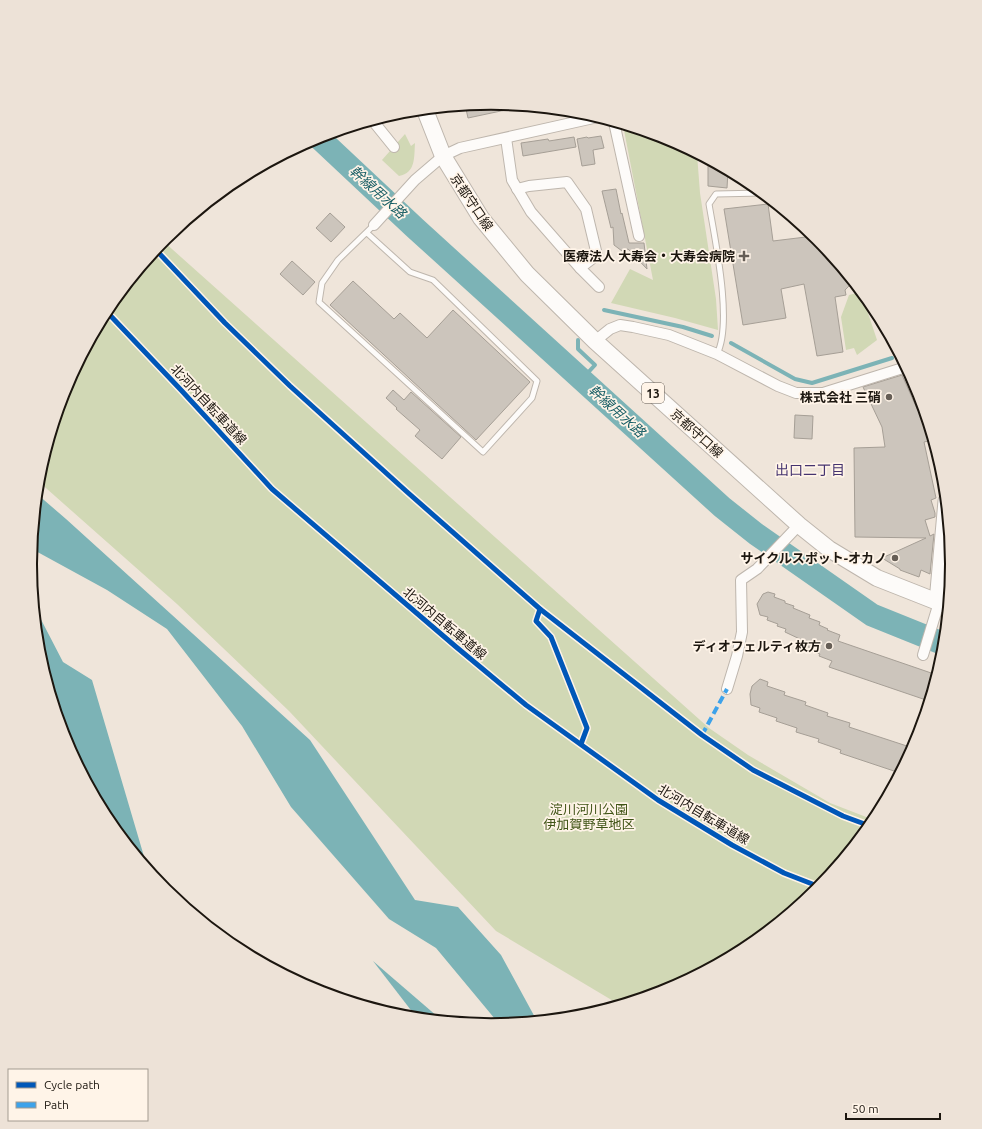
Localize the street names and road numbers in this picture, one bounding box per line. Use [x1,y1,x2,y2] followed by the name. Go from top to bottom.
[448,171,496,233] street label: 京都守口線
[168,361,250,447] street label: 北河内自転車道線
[642,383,664,403] road number: 13
[668,406,726,460] street label: 京都守口線
[401,584,489,662] street label: 北河内自転車道線
[656,781,752,847] street label: 北河内自転車道線

